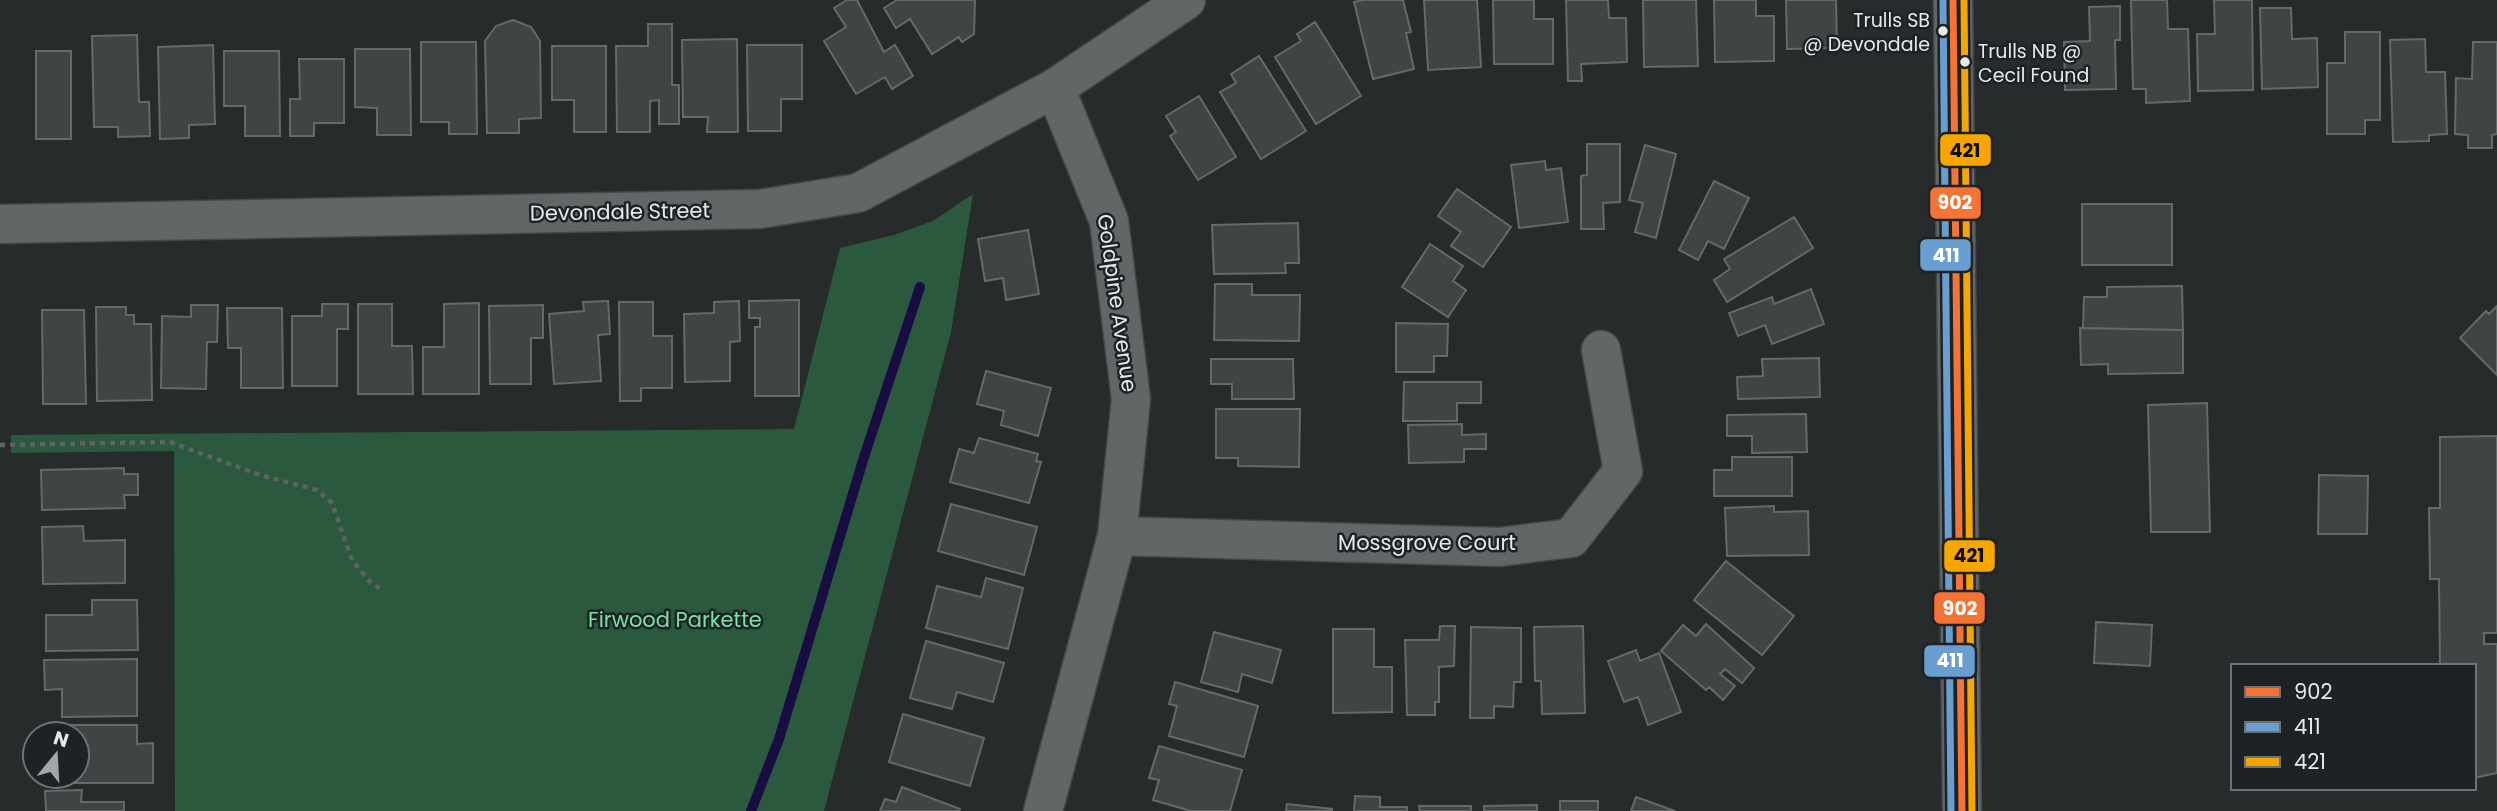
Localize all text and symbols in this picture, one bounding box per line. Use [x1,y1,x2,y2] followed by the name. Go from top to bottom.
[1803,7,1930,58] place label: Trulls SB @ Devondale
[1936,24,1950,38] marker: Trulls SB @ Devondale
[1978,38,2089,89] place label: Trulls NB @ Cecil Found
[1958,55,1972,69] marker: Trulls NB @ Cecil Found
[1939,133,1992,167] line badge: 421
[1950,137,1980,164] text: 421
[1929,186,1982,220] line badge: 902
[1938,189,1973,216] text: 902
[530,195,710,228] street label: Devondale Street
[1091,212,1144,394] street label: Goldpine Avenue
[1919,238,1972,272] line badge: 411
[1932,242,1960,269] text: 411
[1338,528,1516,557] street label: Mossgrove Court
[1943,539,1996,573] line badge: 421
[1954,542,1984,569] text: 421
[1933,591,1986,625] line badge: 902
[1943,595,1978,622] text: 902
[588,605,762,634] park label: Firwood Parkette
[1923,644,1976,678] line badge: 411
[1936,647,1964,674] text: 411
[2231,664,2476,790] legend
[2294,677,2333,706] text: 902
[2294,712,2321,741] text: 411
[21,720,91,790] north arrow
[50,724,72,754] text: N
[2294,747,2326,776] text: 421

